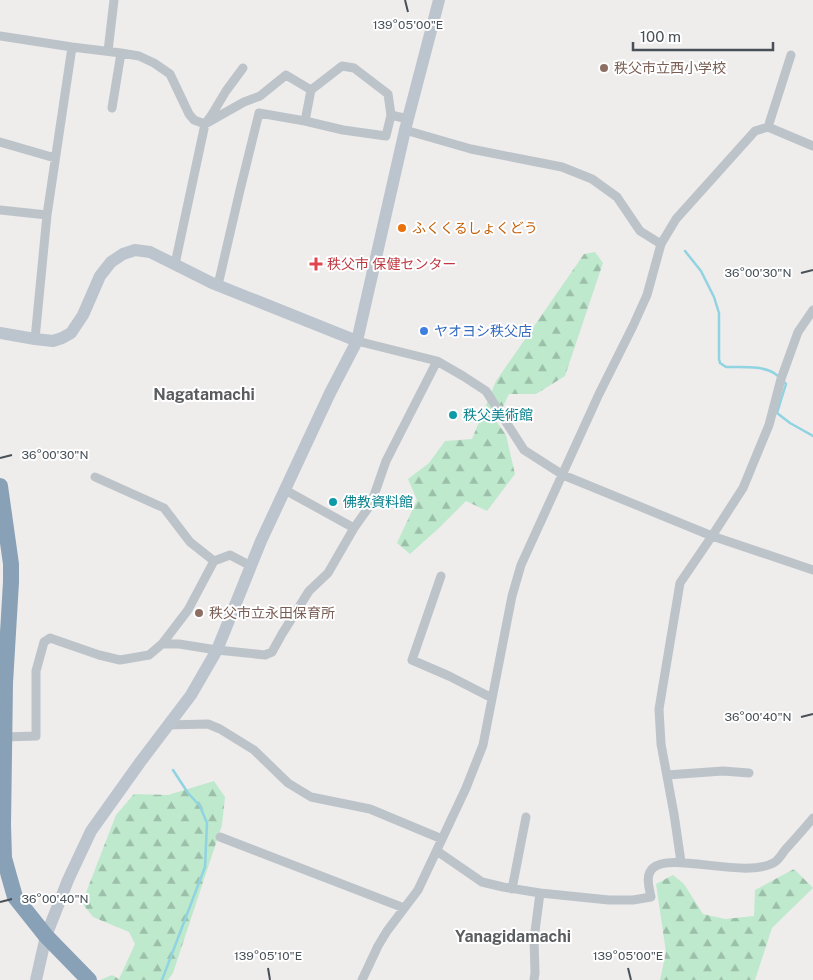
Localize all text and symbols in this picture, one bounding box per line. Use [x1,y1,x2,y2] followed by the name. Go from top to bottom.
[373,18,443,32] text: 139°05'00"E
[633,20,773,52] scale bar
[640,28,681,45] text: 100 m
[614,60,726,76] place label: 秩父市立西小学校
[598,62,610,74] marker: 秩父市立西小学校
[412,220,538,236] place label: ふくくるしょくどう
[396,222,408,234] marker: ふくくるしょくどう
[327,256,456,272] place label: 秩父市 保健センター
[309,257,323,271] marker: 秩父市 保健センター
[724,266,792,280] text: 36°00'30"N
[434,323,532,339] place label: ヤオヨシ秩父店
[418,325,430,337] marker: ヤオヨシ秩父店
[153,385,255,404] district label: Nagatamachi
[463,407,533,423] place label: 秩父美術館
[447,409,459,421] marker: 秩父美術館
[21,448,89,462] text: 36°00'30"N
[343,494,413,510] place label: 佛教資料館
[327,496,339,508] marker: 佛教資料館
[209,605,335,621] place label: 秩父市立永田保育所
[193,607,205,619] marker: 秩父市立永田保育所
[724,710,792,724] text: 36°00'40"N
[21,892,89,906] text: 36°00'40"N
[455,927,571,946] district label: Yanagidamachi
[234,949,302,963] text: 139°05'10"E
[593,949,663,963] text: 139°05'00"E

